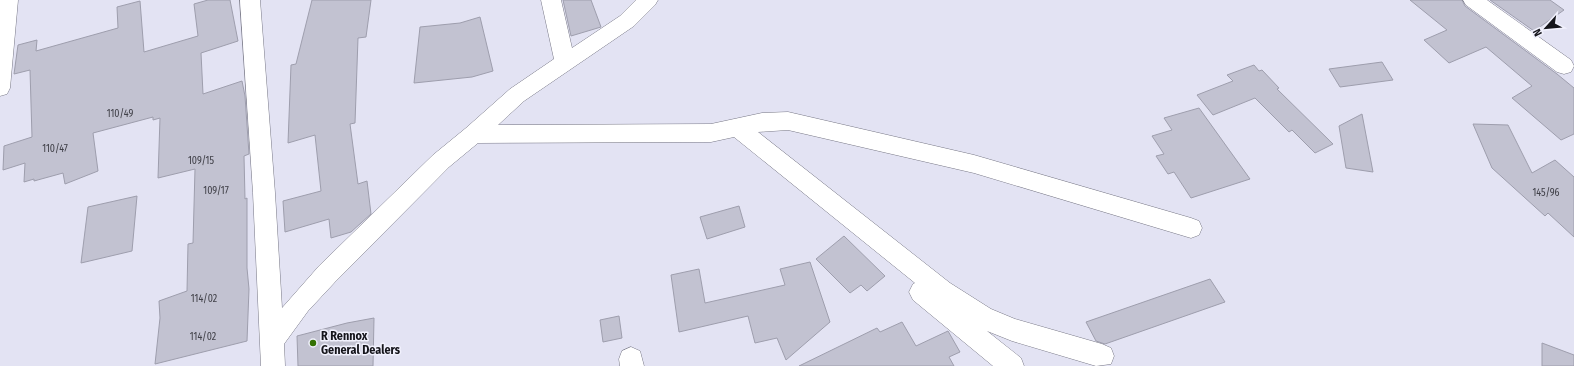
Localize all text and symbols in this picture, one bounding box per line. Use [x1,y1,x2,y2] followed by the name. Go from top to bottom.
[1526,8,1566,48] north arrow
[1530,26,1545,38] text: N
[107,108,133,120] house number: 110/49
[42,143,68,155] house number: 110/47
[188,155,214,167] house number: 109/15
[203,185,229,197] house number: 109/17
[1532,187,1560,199] house number: 145/96
[191,293,218,305] house number: 114/02
[321,329,401,357] place label: R Rennox General Dealers
[190,331,217,343] house number: 114/02
[308,338,318,348] marker: R Rennox General Dealers

